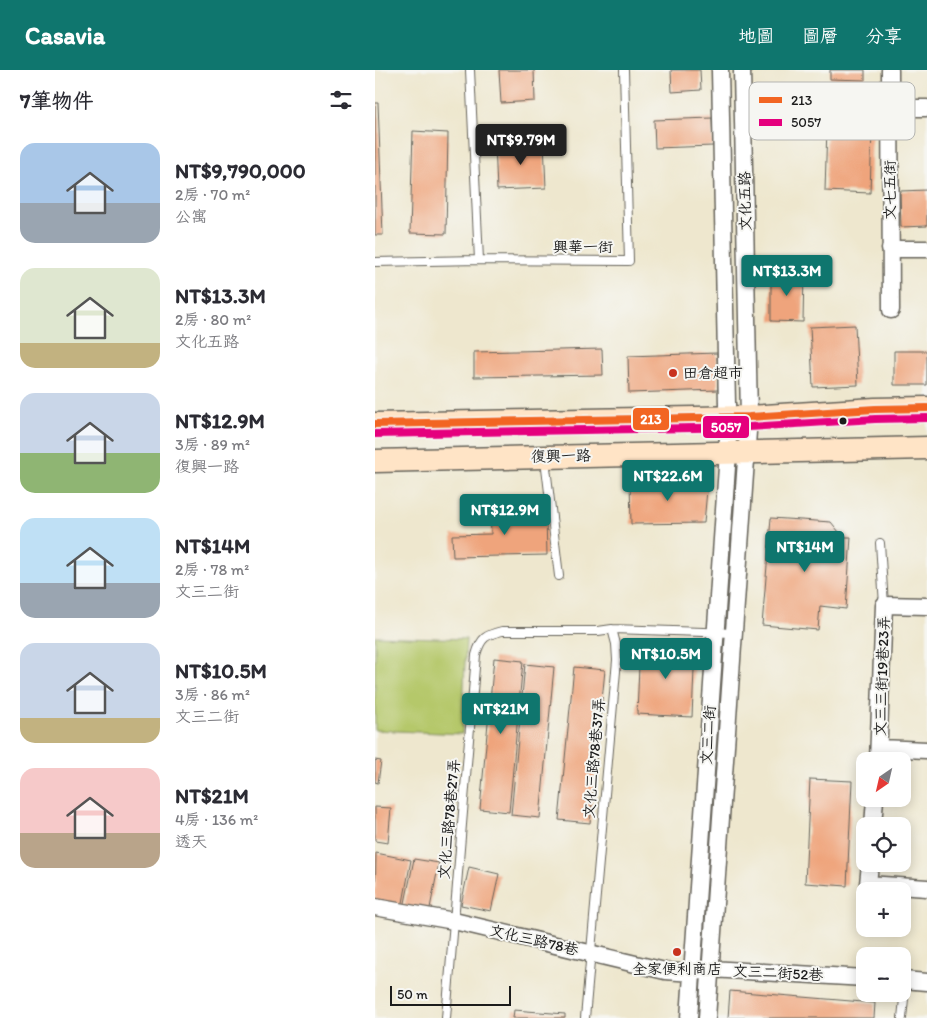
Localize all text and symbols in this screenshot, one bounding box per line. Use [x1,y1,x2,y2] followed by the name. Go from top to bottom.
[25,21,105,50] text: Casavia
[738,25,774,47] text: 地圖
[802,25,838,47] text: 圖層
[866,25,902,47] text: 分享
[749,82,915,140] legend
[327,86,355,114] icon: filters
[20,88,93,113] text: 7筆物件
[791,92,813,109] text: 213
[791,114,821,131] text: 5057
[469,124,573,166] pin: NT$9.79M
[487,130,555,149] text: NT$9.79M
[175,158,306,183] text: NT$9,790,000
[881,160,899,220] street label: 文七五街
[60,163,120,223] icon: home
[735,171,755,231] street label: 文化五路
[175,185,250,204] text: 2房 · 70 m²
[175,207,207,226] text: 公寓
[553,238,613,256] street label: 興華一街
[735,254,839,297] pin: NT$13.3M
[752,261,822,280] text: NT$13.3M
[175,283,266,308] text: NT$13.3M
[60,288,120,348] icon: home
[175,310,251,329] text: 2房 · 80 m²
[175,332,239,351] text: 文化五路
[683,364,743,382] place label: 田倉超市
[667,367,679,379] marker: 田倉超市
[632,407,670,431] line badge: 213
[175,408,265,433] text: NT$12.9M
[640,411,662,428] text: 213
[60,413,120,473] icon: home
[702,415,750,439] line badge: 5057
[838,416,848,426] unlabelled marker
[711,419,741,436] text: 5057
[175,435,250,454] text: 3房 · 89 m²
[531,446,591,466] street label: 復興一路
[175,457,239,476] text: 復興一路
[616,460,720,502] pin: NT$22.6M
[633,466,703,485] text: NT$22.6M
[453,494,557,536] pin: NT$12.9M
[471,500,539,519] text: NT$12.9M
[764,530,846,573] pin: NT$14M
[175,533,250,558] text: NT$14M
[776,537,834,556] text: NT$14M
[60,538,120,598] icon: home
[175,560,249,579] text: 2房 · 78 m²
[175,582,239,601] text: 文三二街
[871,615,893,737] street label: 文三三街19巷23弄
[614,638,718,680] pin: NT$10.5M
[631,644,701,663] text: NT$10.5M
[175,658,267,683] text: NT$10.5M
[60,663,120,723] icon: home
[175,685,250,704] text: 3房 · 86 m²
[460,692,542,735] pin: NT$21M
[580,697,608,819] street label: 文化三路78巷37弄
[473,699,529,718] text: NT$21M
[697,704,719,766] street label: 文三二街
[175,707,239,726] text: 文三二街
[856,752,911,808] north arrow
[856,752,911,1002] map controls
[435,758,463,880] street label: 文化三路78巷27弄
[175,783,249,808] text: NT$21M
[60,788,120,848] icon: home
[175,810,258,829] text: 4房 · 136 m²
[856,817,911,872] button: locate
[175,832,207,851] text: 透天
[856,882,911,937] button: +
[488,921,580,959] street label: 文化三路78巷
[671,946,683,958] marker: 全家便利商店
[856,947,911,1002] button: −
[632,960,722,978] place label: 全家便利商店
[732,962,824,984] street label: 文三二街52巷
[390,983,511,1006] scale bar
[397,986,428,1003] text: 50 m

